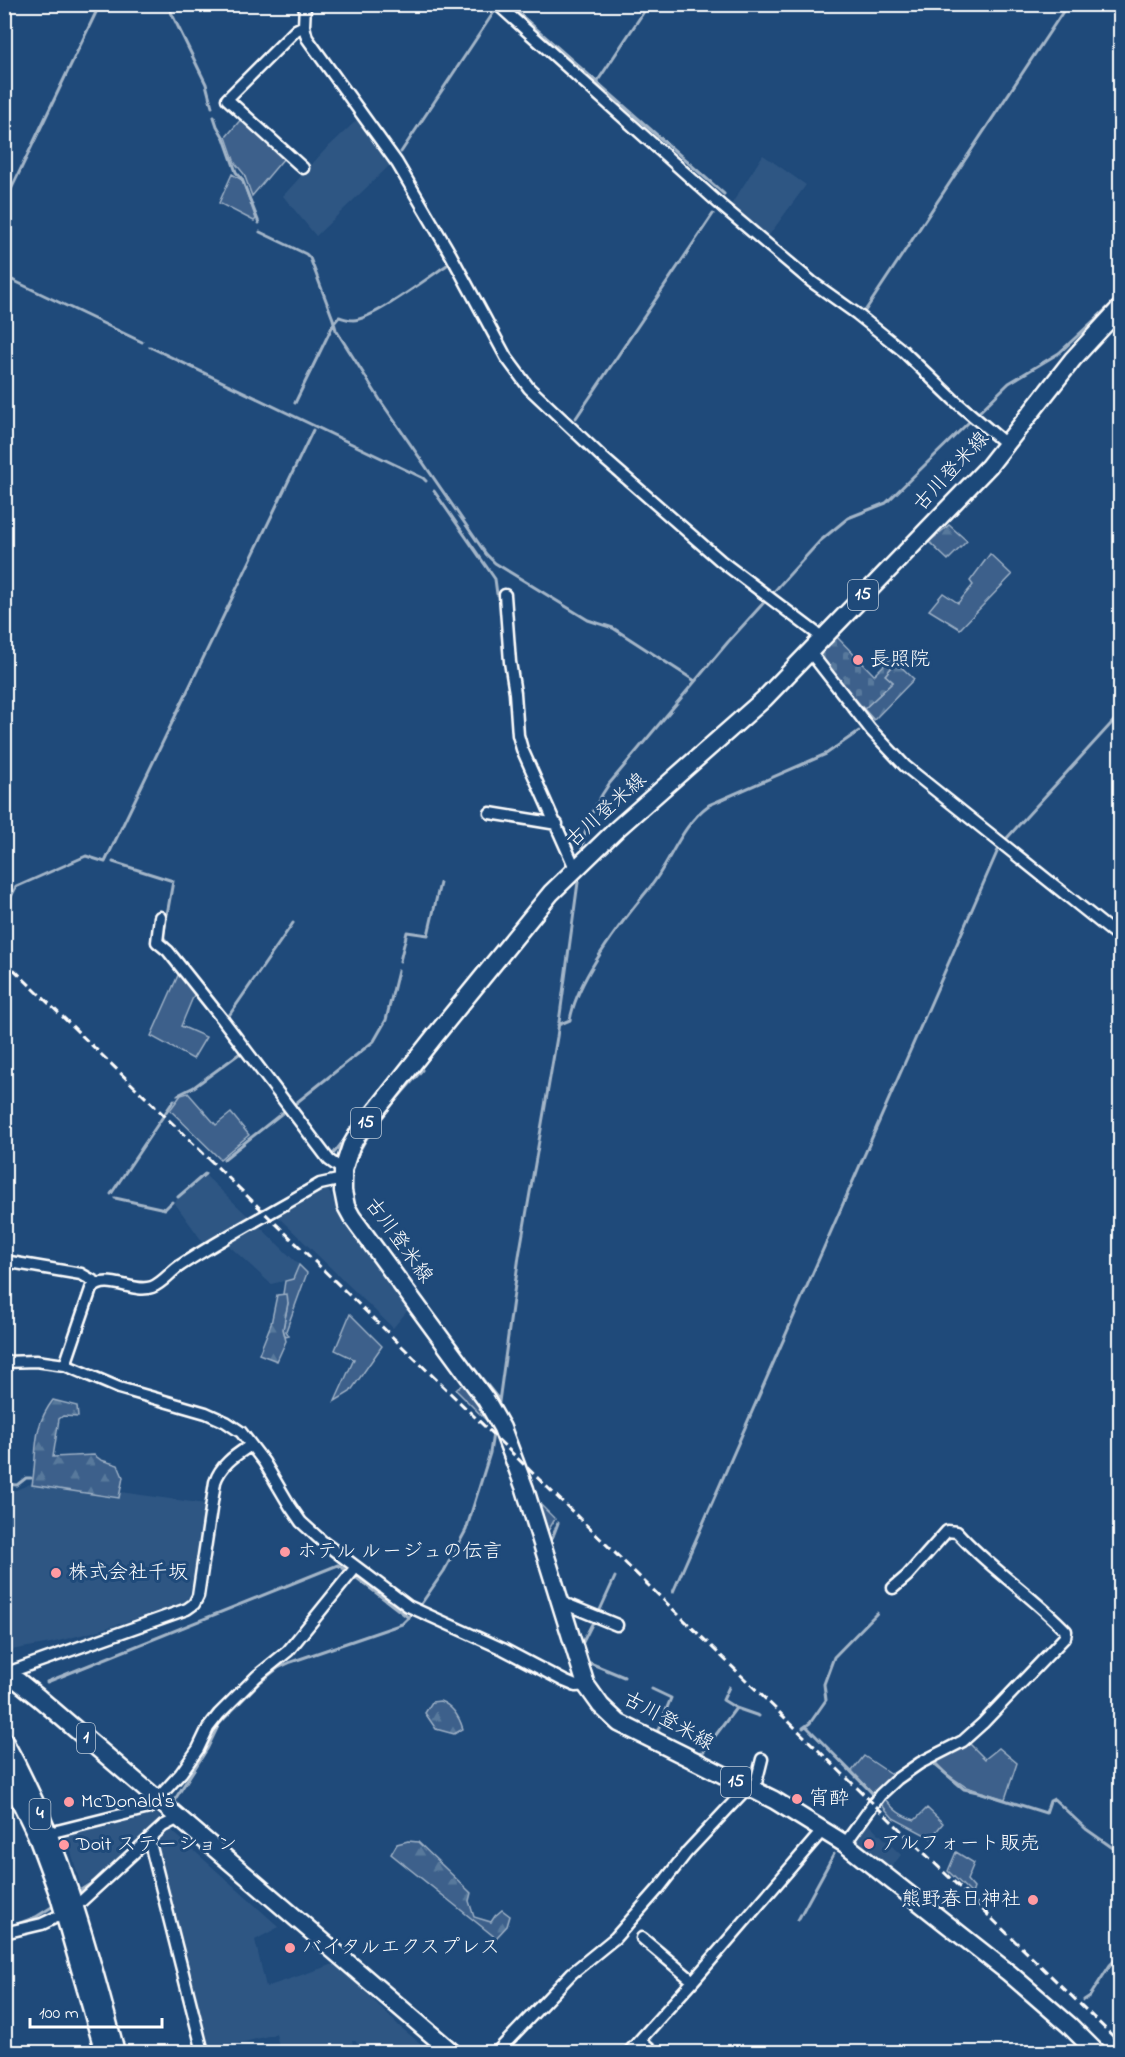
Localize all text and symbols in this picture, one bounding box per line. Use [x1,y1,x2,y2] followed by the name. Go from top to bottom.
[907,426,997,518] street label: 古川登米線
[848,580,878,610] road number: 15
[870,646,930,675] place label: 長照院
[851,653,865,667] marker: 長照院
[560,767,654,855] street label: 古川登米線
[351,1108,381,1138] road number: 15
[357,1192,439,1290] street label: 古川登米線
[297,1538,502,1567] place label: ホテル ルージュの伝言
[278,1545,292,1559] marker: ホテル ルージュの伝言
[68,1559,188,1588] place label: 株式会社千坂
[49,1566,63,1580] marker: 株式会社千坂
[617,1685,719,1759] street label: 古川登米線
[77,1723,95,1753] road number: 1
[721,1767,751,1797] road number: 15
[809,1785,849,1814] place label: 宵酔
[81,1788,175,1817] place label: McDonald's
[790,1792,804,1806] marker: 宵酔
[62,1795,76,1809] marker: McDonald's
[30,1799,51,1829] road number: 4
[881,1830,1040,1859] place label: アルフォート販売
[75,1831,237,1860] place label: Doit ステーション
[862,1837,876,1851] marker: アルフォート販売
[57,1838,71,1852] marker: Doit ステーション
[901,1886,1021,1915] place label: 熊野春日神社
[1026,1893,1040,1907] marker: 熊野春日神社
[302,1934,500,1963] place label: バイタルエクスプレス
[283,1941,297,1955] marker: バイタルエクスプレス
[30,1991,162,2029] scale bar
[39,2001,79,2027] text: 100 m

